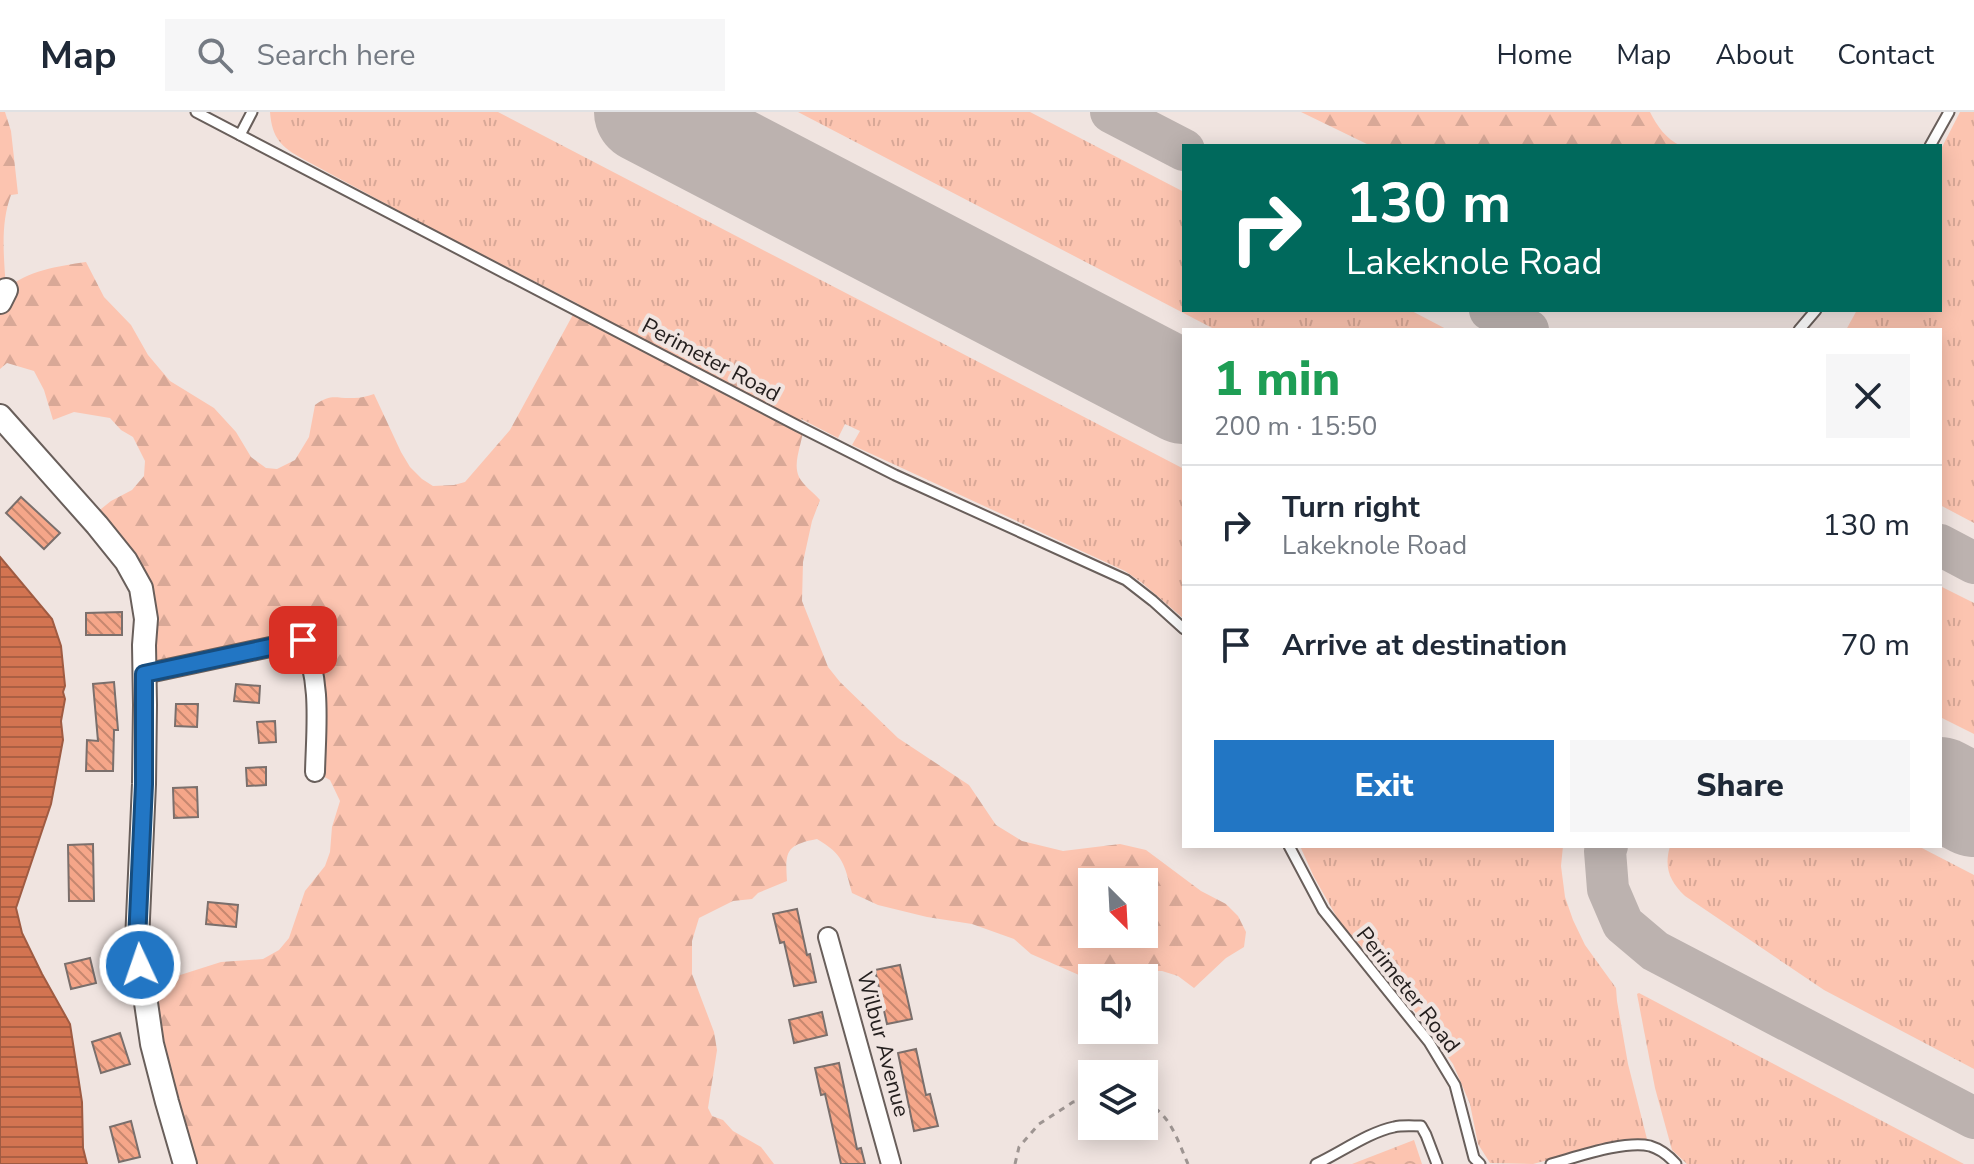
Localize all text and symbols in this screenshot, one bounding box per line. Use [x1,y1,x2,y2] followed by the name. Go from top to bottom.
[165,19,725,91] search box
[40,30,117,81] text: Map
[193,33,237,77] icon: search
[257,35,416,76] text: Search here
[1497,36,1572,74] text: Home
[1616,36,1671,74] text: Map
[1715,36,1793,74] text: About
[1837,36,1934,74] text: Contact
[1346,165,1511,242] text: 130 m
[1214,176,1318,280] icon: right
[1346,238,1602,287] text: Lakeknole Road
[637,311,785,409] street label: Perimeter Road
[1214,346,1340,412] text: 1 min
[1826,354,1910,438] button: close
[1214,409,1377,444] text: 200 m · 15:50
[1282,487,1420,528] text: Turn right
[1214,503,1258,547] icon: right
[1823,505,1910,546] text: 130 m
[1282,528,1467,563] text: Lakeknole Road
[269,606,337,674] pin
[281,618,325,662] icon: arrive
[1214,623,1258,667] icon: arrive
[1282,625,1567,666] text: Arrive at destination
[1841,625,1910,666] text: 70 m
[1214,740,1554,832] button: Exit
[1570,740,1910,832] button: Share
[1078,868,1158,948] north arrow
[1078,868,1158,1140] map controls
[1349,921,1467,1059] street label: Perimeter Road
[98,923,182,1007] position arrow
[1078,964,1158,1044] button: sound
[849,968,917,1120] street label: Wilbur Avenue
[1078,1060,1158,1140] button: layers

